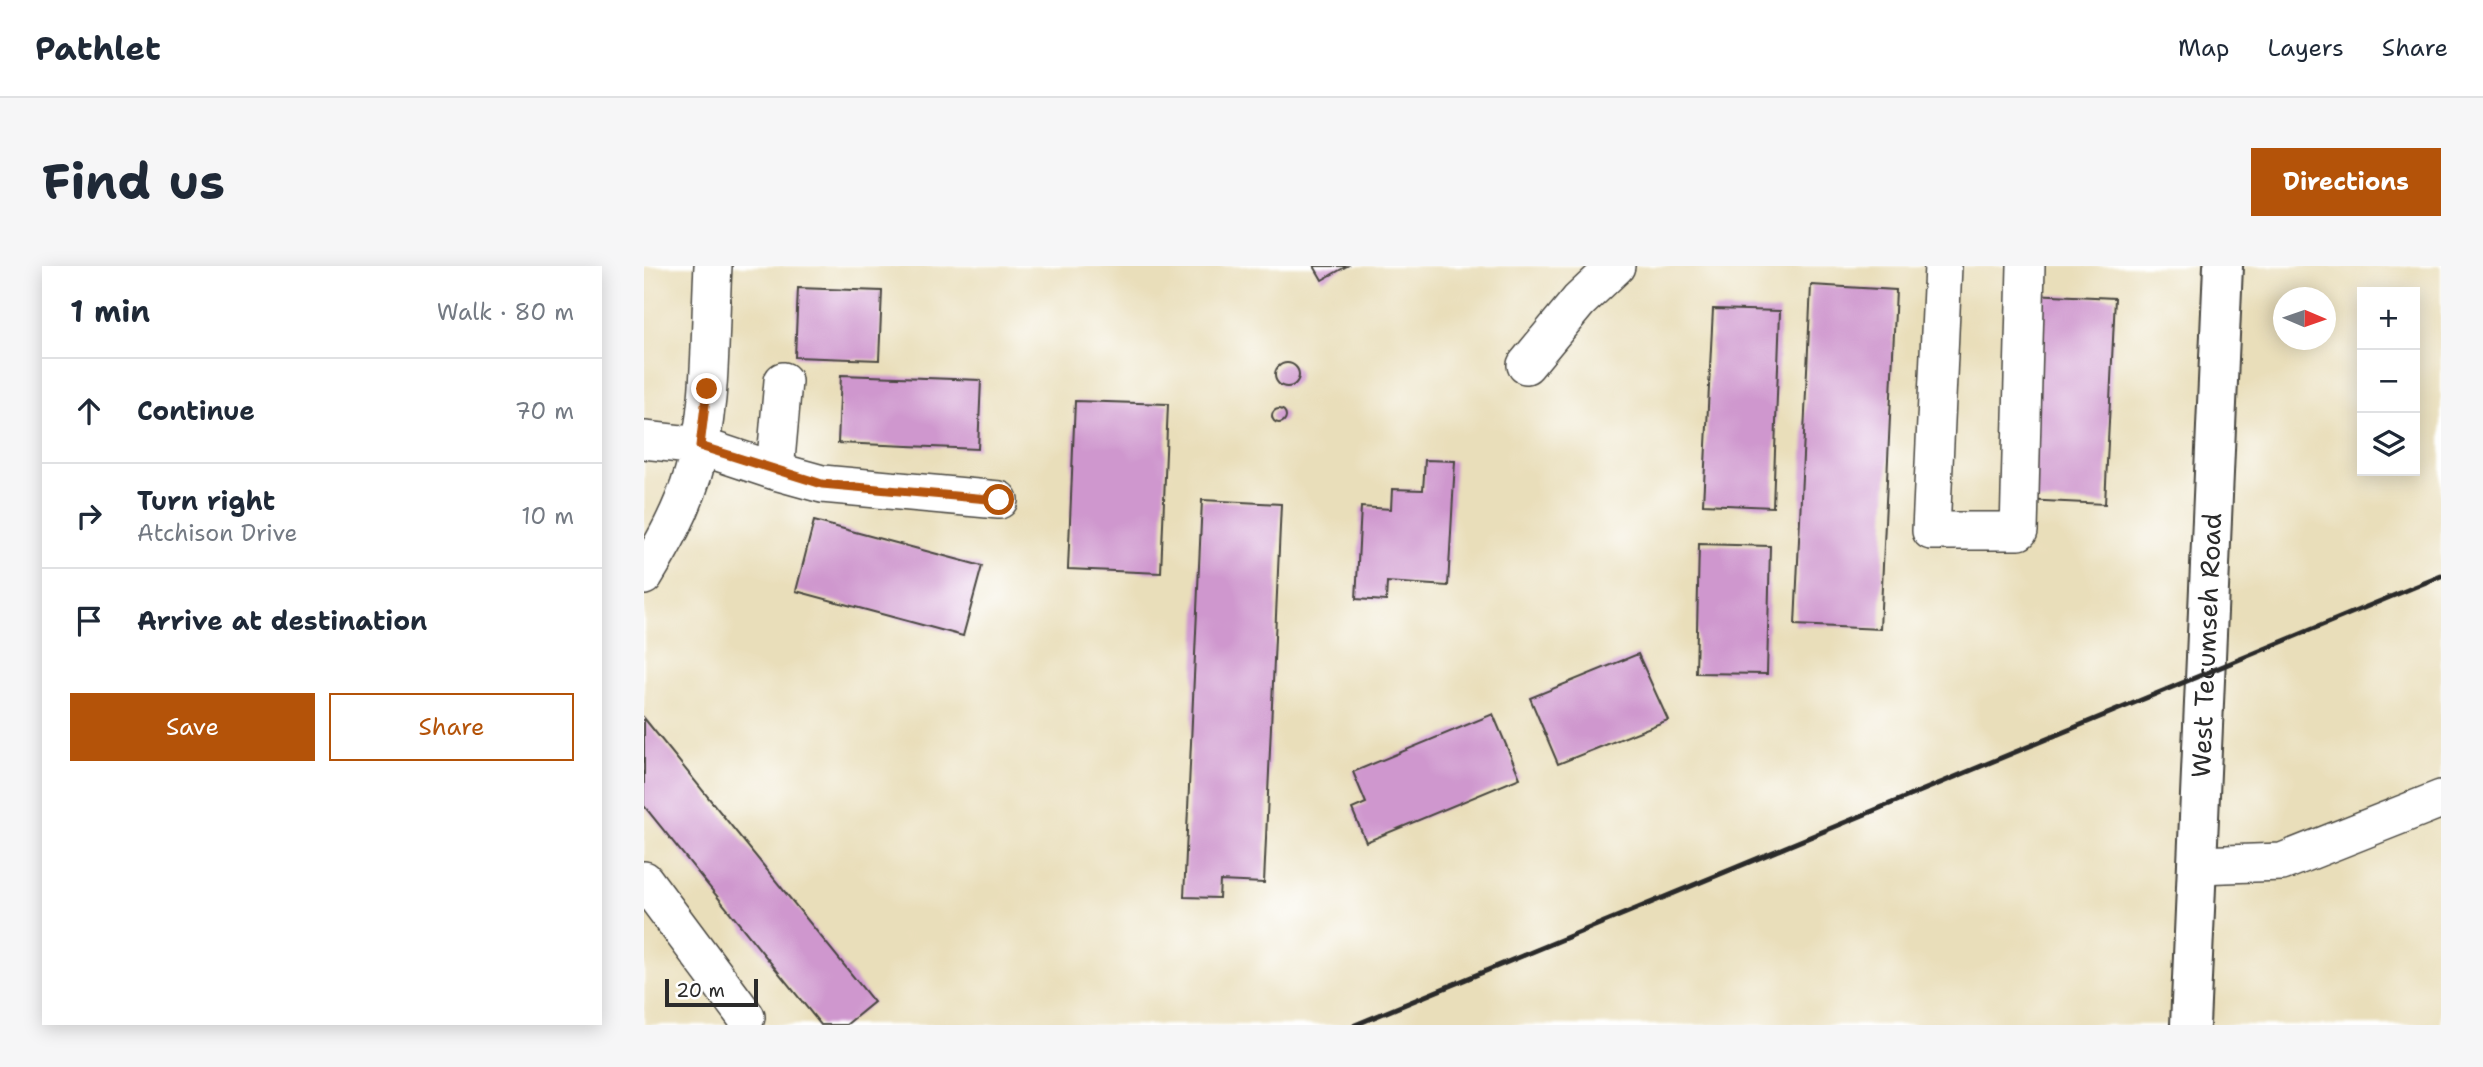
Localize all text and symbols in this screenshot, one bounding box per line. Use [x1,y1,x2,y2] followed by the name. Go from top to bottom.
[35,26,161,71] text: Pathlet
[2178,32,2229,64] text: Map
[2267,32,2344,64] text: Layers
[2382,32,2448,64] text: Share
[2251,148,2441,216] button: Directions
[42,149,225,215] text: Find us
[2273,287,2336,350] north arrow
[2357,287,2420,476] map controls
[2357,287,2420,350] button: +
[70,291,150,332] text: 1 min
[437,297,574,327] text: Walk · 80 m
[2357,350,2420,413] button: −
[691,373,722,404] route end
[70,392,108,430] icon: ahead
[137,393,255,428] text: Continue
[515,396,574,426] text: 70 m
[2357,413,2420,476] button: layers
[137,483,275,518] text: Turn right
[983,484,1014,515] route start
[70,497,108,535] icon: right
[521,501,574,531] text: 10 m
[2183,512,2229,779] street label: West Tecumseh Road
[137,518,298,548] text: Atchison Drive
[70,602,108,640] icon: arrive
[137,603,427,638] text: Arrive at destination
[70,693,315,761] button: Save
[329,693,574,761] button: Share
[665,976,758,1008] scale bar
[676,978,725,1003] text: 20 m

